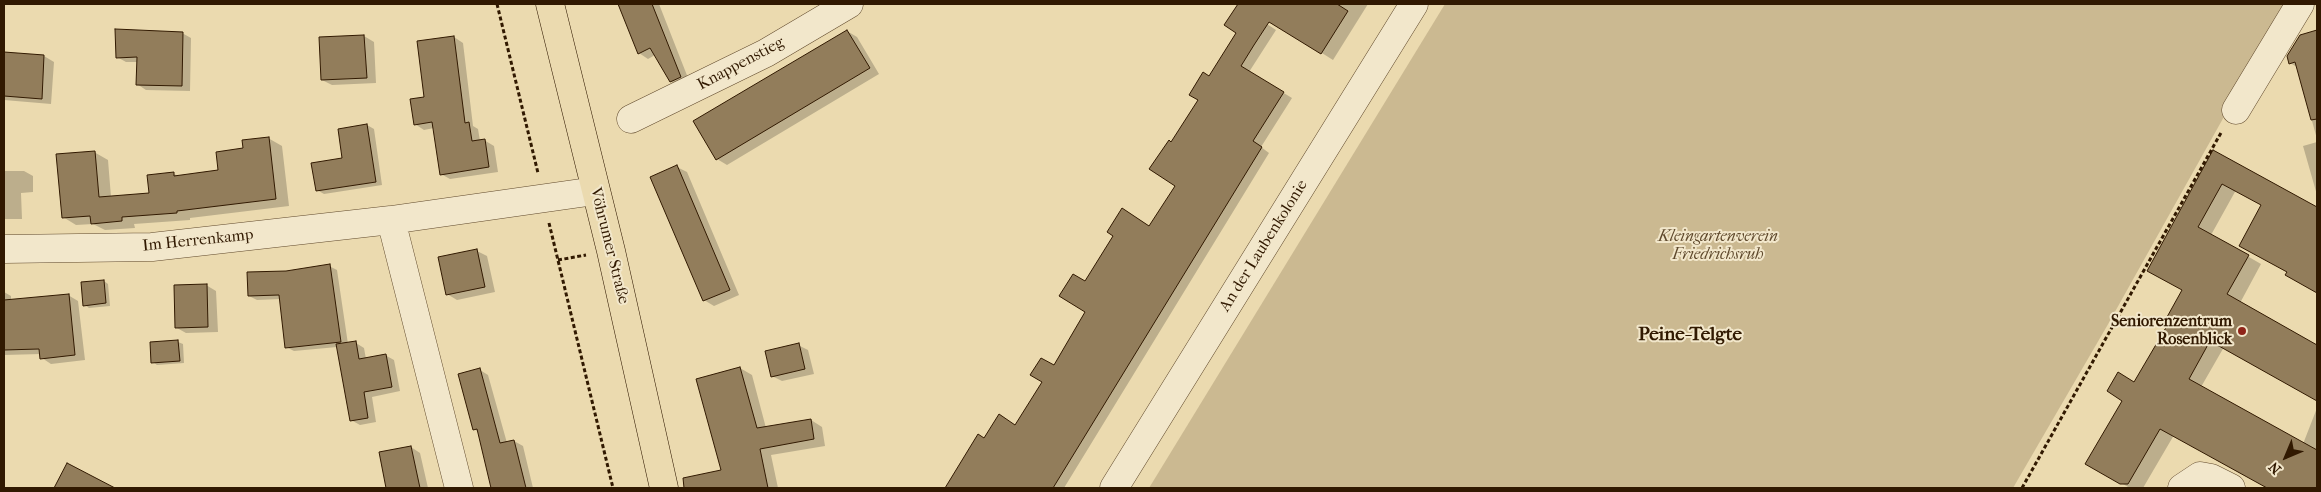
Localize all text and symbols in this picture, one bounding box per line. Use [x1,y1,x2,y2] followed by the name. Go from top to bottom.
[694,33,788,95] street label: Knappenstieg
[1216,177,1312,315] street label: An der Laubenkolonie
[585,186,633,306] street label: Vöhrumer Straße
[141,226,255,256] street label: Im Herrenkamp
[1658,227,1778,265] park label: Kleingartenverein Friedrichsruh
[2111,312,2232,350] place label: Seniorenzentrum Rosenblick
[1638,324,1742,346] district label: Peine-Telgte
[2236,325,2248,337] marker: Seniorenzentrum Rosenblick
[2261,432,2311,482] north arrow
[2265,458,2285,478] text: N

